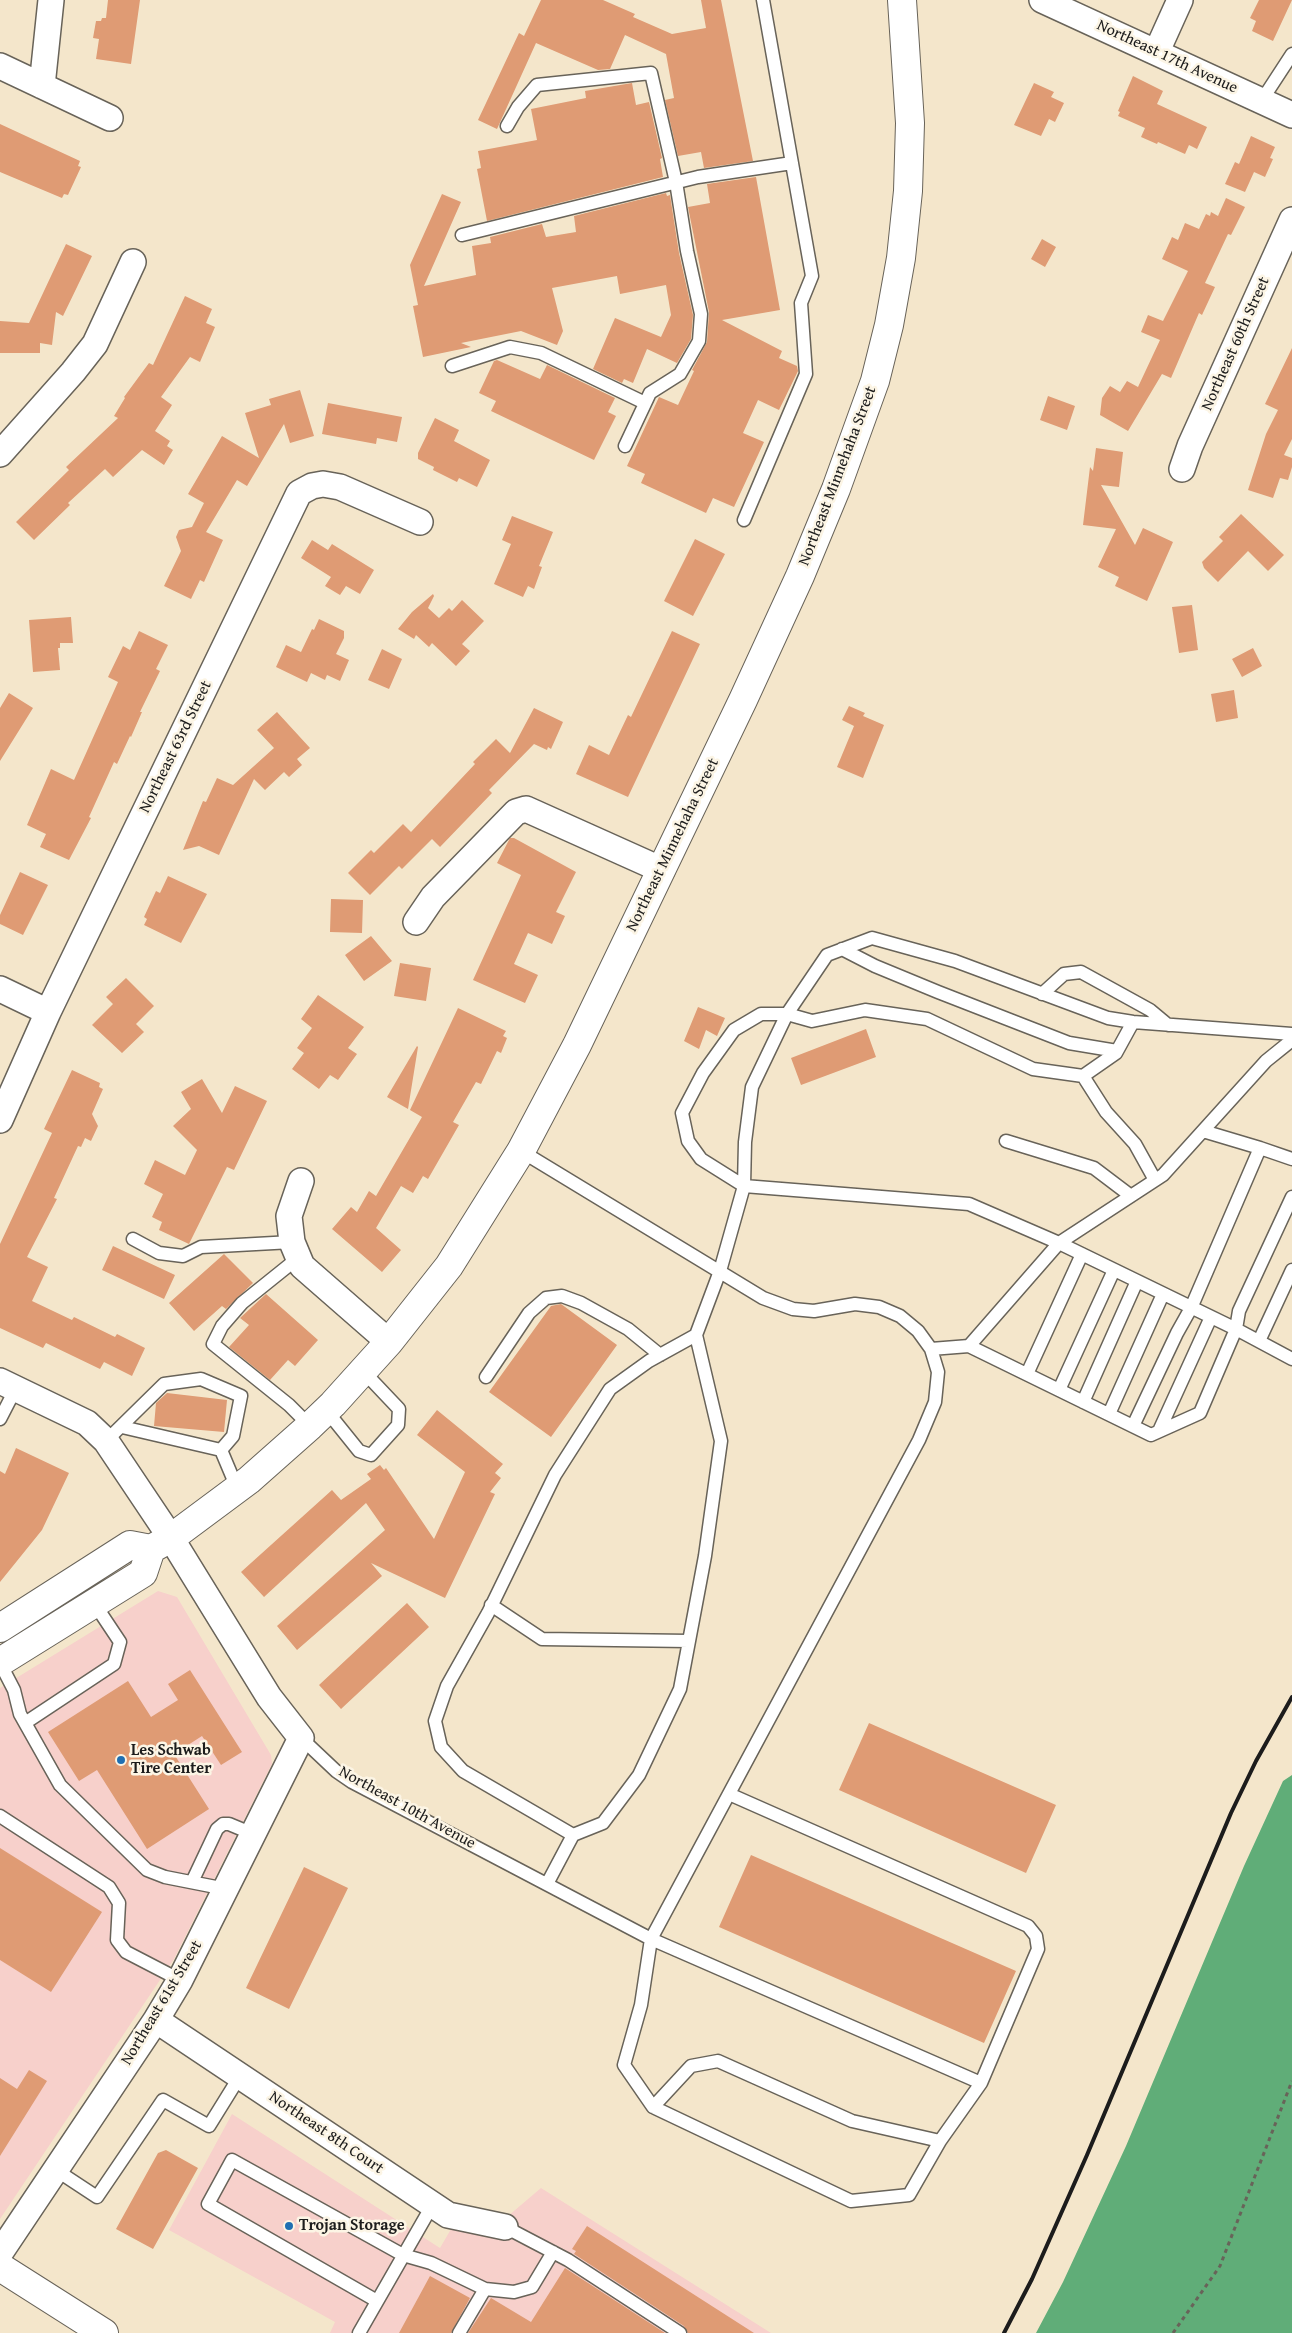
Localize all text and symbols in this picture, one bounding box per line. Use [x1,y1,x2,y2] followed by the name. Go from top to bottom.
[1094,16,1240,98] street label: Northeast 17th Avenue
[1198,274,1274,414] street label: Northeast 60th Street
[795,384,881,568] street label: Northeast Minnehaha Street
[136,678,216,816] street label: Northeast 63rd Street
[623,755,723,935] street label: Northeast Minnehaha Street
[131,1741,212,1779] place label: Les Schwab Tire Center
[115,1754,127,1766] marker: Les Schwab Tire Center
[335,1762,479,1854] street label: Northeast 10th Avenue
[117,1937,207,2069] street label: Northeast 61st Street
[265,2088,387,2178] street label: Northeast 8th Court
[299,2216,405,2236] place label: Trojan Storage
[283,2220,295,2232] marker: Trojan Storage

